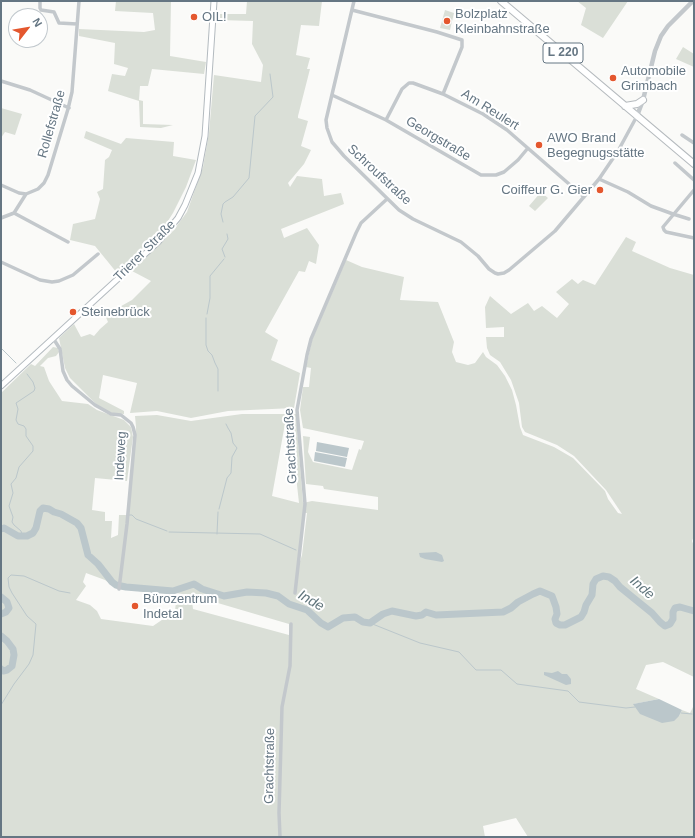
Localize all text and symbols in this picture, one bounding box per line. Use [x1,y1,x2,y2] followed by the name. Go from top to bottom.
[455,6,550,37] place label: Bolzplatz Kleinbahnstraße
[8,8,48,48] north arrow
[202,9,227,25] place label: OIL!
[189,12,199,22] marker: OIL!
[30,16,45,29] text: N
[442,16,452,26] marker: Bolzplatz Kleinbahnstraße
[543,43,583,63] road number: L 220
[621,63,686,94] place label: Automobile Grimbach
[608,73,618,83] marker: Automobile Grimbach
[458,86,522,134] street label: Am Reulert
[35,88,69,160] street label: Rollefstraße
[403,114,473,164] street label: Georgstraße
[547,130,645,161] place label: AWO Brand Begegnugsstätte
[534,140,544,150] marker: AWO Brand Begegnugsstätte
[344,141,414,209] street label: Schroufstraße
[501,182,592,198] place label: Coiffeur G. Gier
[595,185,605,195] marker: Coiffeur G. Gier
[111,217,179,285] street label: Trierer Straße
[81,304,150,320] place label: Steinebrück
[68,307,78,317] marker: Steinebrück
[281,408,301,484] street label: Grachtstraße
[112,431,130,481] street label: Indeweg
[626,573,658,603] water label: Inde
[295,587,327,615] water label: Inde
[143,591,217,622] place label: Bürozentrum Indetal
[130,601,140,611] marker: Bürozentrum Indetal
[262,728,278,804] street label: Grachtstraße

